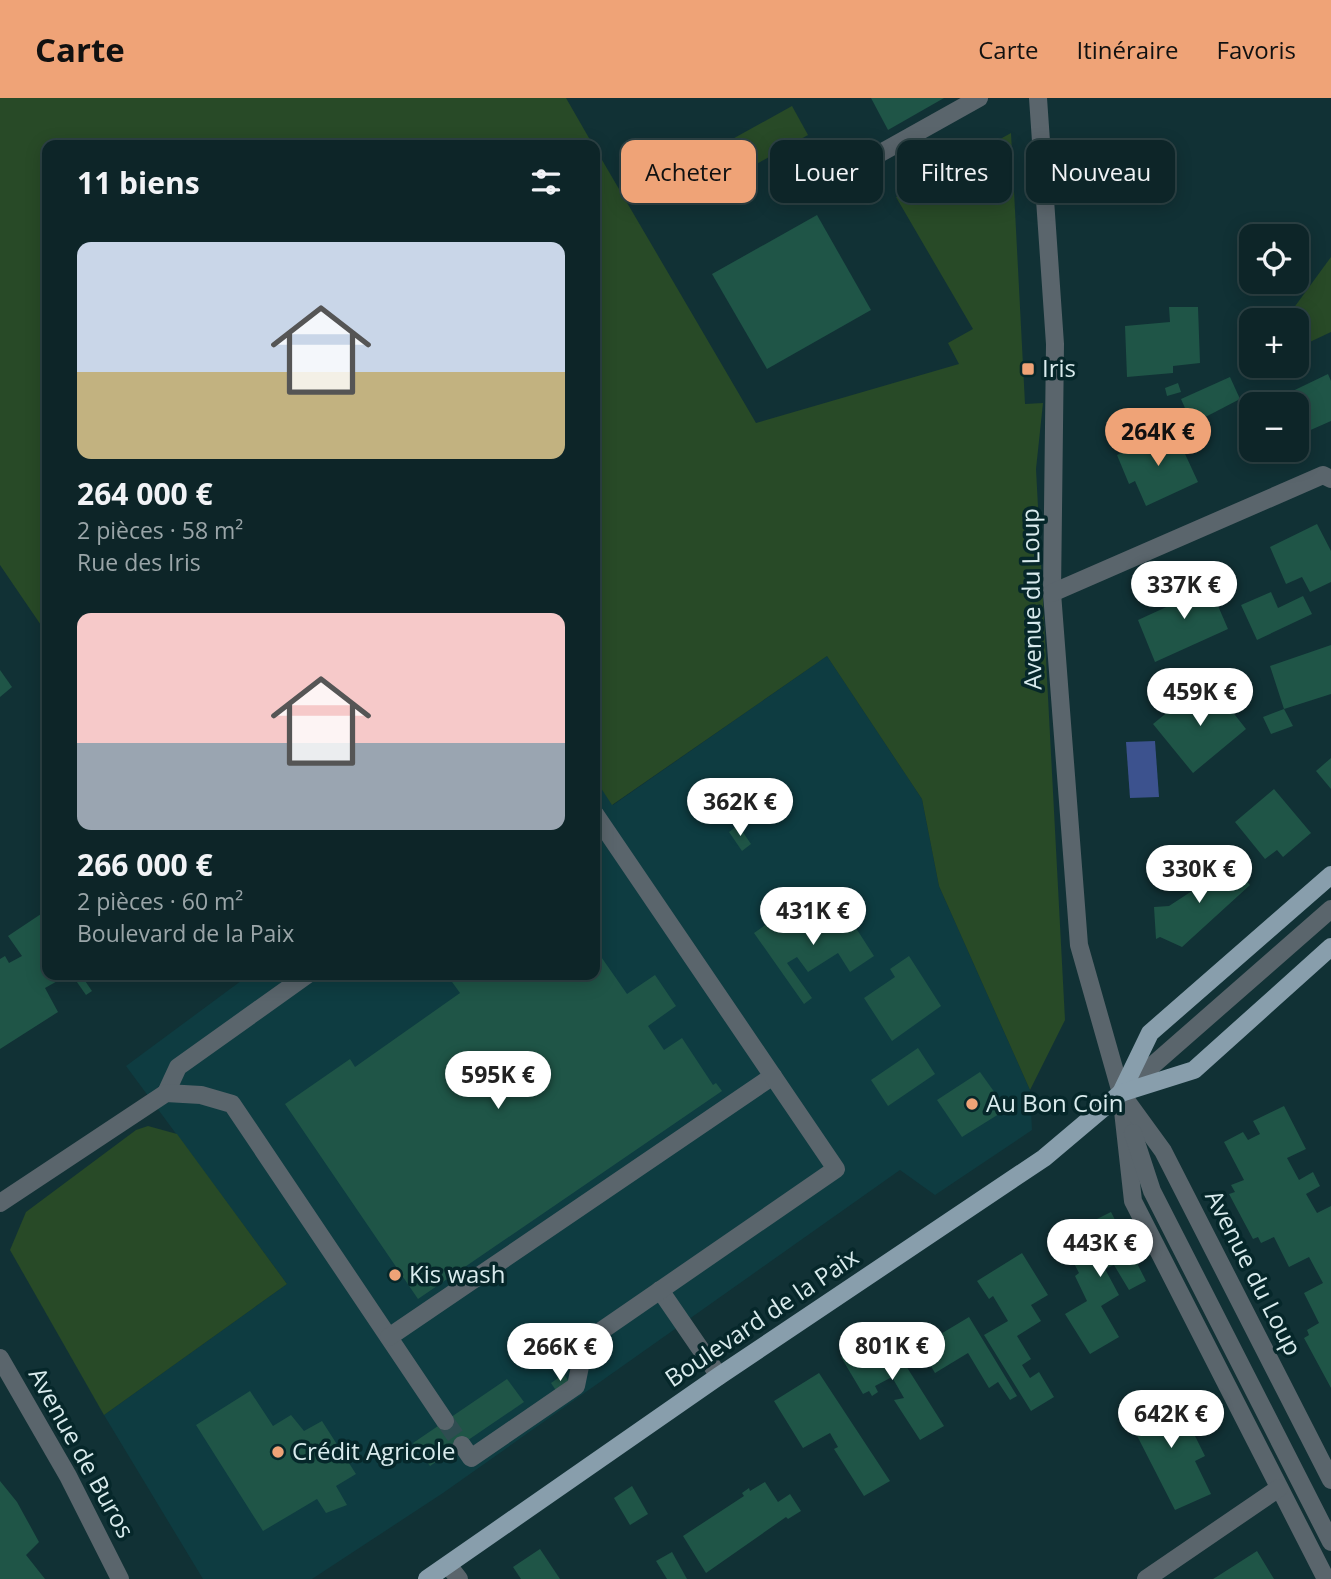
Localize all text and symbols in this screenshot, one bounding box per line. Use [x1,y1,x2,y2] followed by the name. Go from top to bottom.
[35,27,125,72] text: Carte
[978,33,1039,66] text: Carte
[1077,33,1179,66] text: Itinéraire
[1217,33,1296,66] text: Favoris
[621,140,756,203] chip: Acheter
[770,140,883,203] chip: Louer
[897,140,1012,203] chip: Filtres
[1026,140,1175,203] chip: Nouveau
[77,162,200,203] text: 11 biens
[527,163,565,201] icon: filters
[1239,224,1309,462] map controls
[1239,224,1309,294] button: locate
[258,287,384,413] icon: home
[1239,308,1309,378] button: +
[1042,351,1076,384] place label: Iris
[1020,361,1036,377] marker: Iris
[1239,392,1309,462] button: −
[1101,408,1215,468] pin: 264K €
[1121,415,1195,447] text: 264K €
[77,473,213,514] text: 264 000 €
[1012,508,1049,690] street label: Avenue du Loup
[77,514,243,546] text: 2 pièces · 58 m²
[77,546,201,578] text: Rue des Iris
[1127,561,1241,621] pin: 337K €
[1147,568,1221,600] text: 337K €
[258,658,384,784] icon: home
[1143,668,1257,728] pin: 459K €
[1163,675,1237,707] text: 459K €
[683,778,797,838] pin: 362K €
[703,785,777,817] text: 362K €
[77,844,213,885] text: 266 000 €
[1142,846,1256,905] pin: 330K €
[1162,852,1236,884] text: 330K €
[77,885,243,917] text: 2 pièces · 60 m²
[756,888,870,947] pin: 431K €
[776,894,850,926] text: 431K €
[77,917,294,949] text: Boulevard de la Paix
[441,1052,555,1111] pin: 595K €
[461,1058,535,1090] text: 595K €
[986,1086,1123,1119] place label: Au Bon Coin
[964,1096,980,1112] marker: Au Bon Coin
[1198,1184,1310,1361] street label: Avenue du Loup
[1043,1220,1157,1279] pin: 443K €
[1063,1226,1137,1258] text: 443K €
[658,1239,865,1394] street label: Boulevard de la Paix
[409,1257,506,1290] place label: Kis wash
[387,1267,403,1283] marker: Kis wash
[835,1322,949,1382] pin: 801K €
[503,1324,617,1383] pin: 266K €
[855,1329,929,1361] text: 801K €
[523,1330,597,1362] text: 266K €
[22,1361,143,1543] street label: Avenue de Buros
[1114,1390,1228,1450] pin: 642K €
[1134,1397,1208,1429] text: 642K €
[292,1434,455,1467] place label: Crédit Agricole
[270,1444,286,1460] marker: Crédit Agricole

